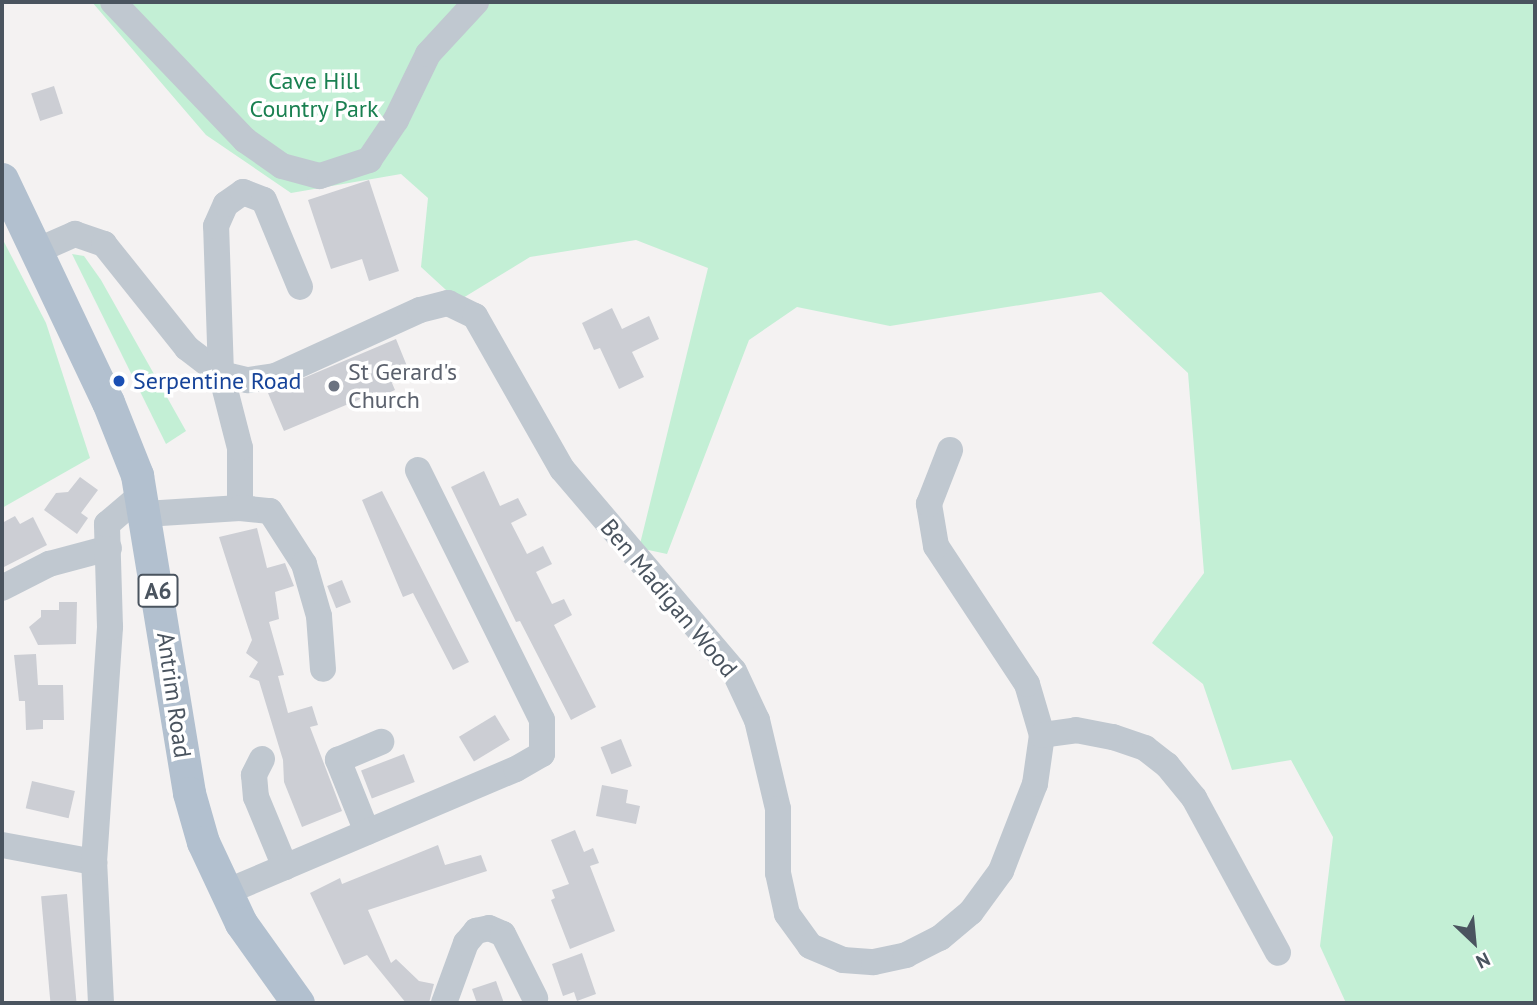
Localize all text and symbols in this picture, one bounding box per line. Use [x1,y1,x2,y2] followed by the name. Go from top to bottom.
[249,67,379,123] park label: Cave Hill Country Park
[348,358,457,414] place label: St Gerard's Church
[133,367,302,395] place label: Serpentine Road
[111,373,127,389] marker: Serpentine Road
[326,378,342,394] marker: St Gerard's Church
[594,513,744,683] street label: Ben Madigan Wood
[137,572,179,610] road number: A6
[151,630,197,760] street label: Antrim Road
[1439,907,1509,977] north arrow
[1472,947,1494,974] text: N

